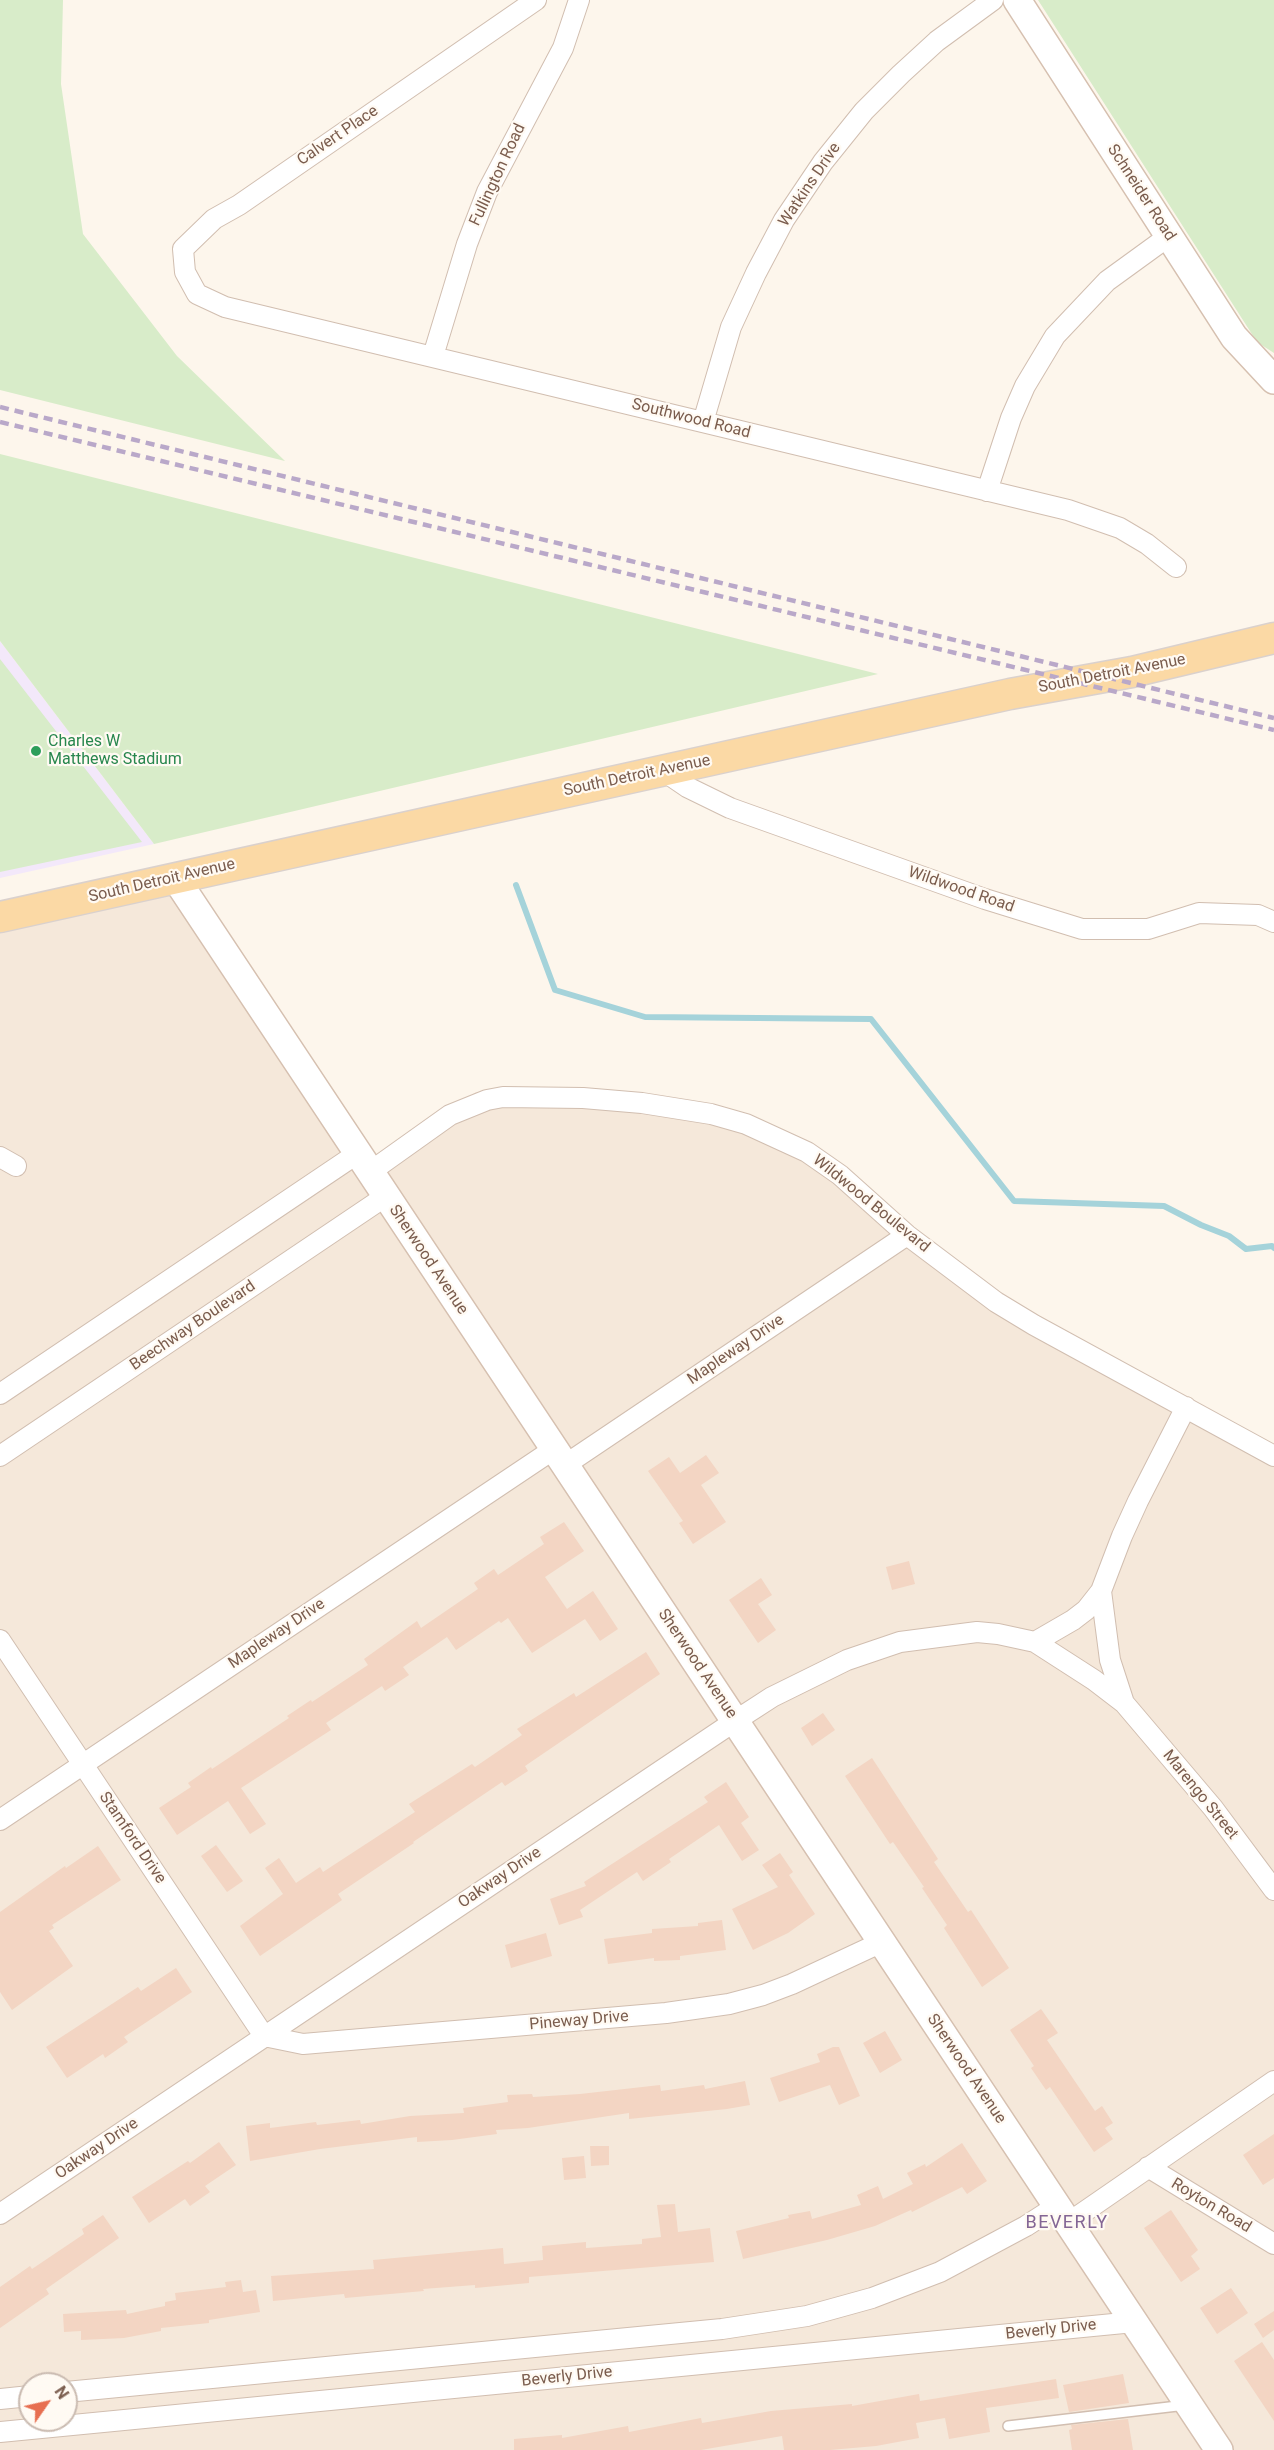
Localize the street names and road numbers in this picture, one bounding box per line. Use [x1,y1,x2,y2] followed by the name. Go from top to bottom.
[294,102,382,170] street label: Calvert Place
[466,121,530,229] street label: Fullington Road
[775,139,845,231] street label: Watkins Drive
[1103,141,1179,245] street label: Schneider Road
[630,395,752,443] street label: Southwood Road
[1037,650,1187,698] street label: South Detroit Avenue
[562,751,712,801] street label: South Detroit Avenue
[87,855,237,907] street label: South Detroit Avenue
[905,863,1017,917] street label: Wildwood Road
[809,1151,933,1257] street label: Wildwood Boulevard
[384,1202,472,1318] street label: Sherwood Avenue
[127,1277,259,1375] street label: Beechway Boulevard
[684,1311,788,1389] street label: Mapleway Drive
[225,1595,329,1673] street label: Mapleway Drive
[653,1606,741,1722] street label: Sherwood Avenue
[1158,1746,1242,1844] street label: Marengo Street
[94,1789,170,1887] street label: Stamford Drive
[455,1843,545,1913] street label: Oakway Drive
[529,2007,629,2035] street label: Pineway Drive
[922,2011,1010,2127] street label: Sherwood Avenue
[52,2114,142,2184] street label: Oakway Drive
[1167,2175,1255,2237] street label: Royton Road
[1005,2316,1097,2344] street label: Beverly Drive
[521,2363,613,2391] street label: Beverly Drive

